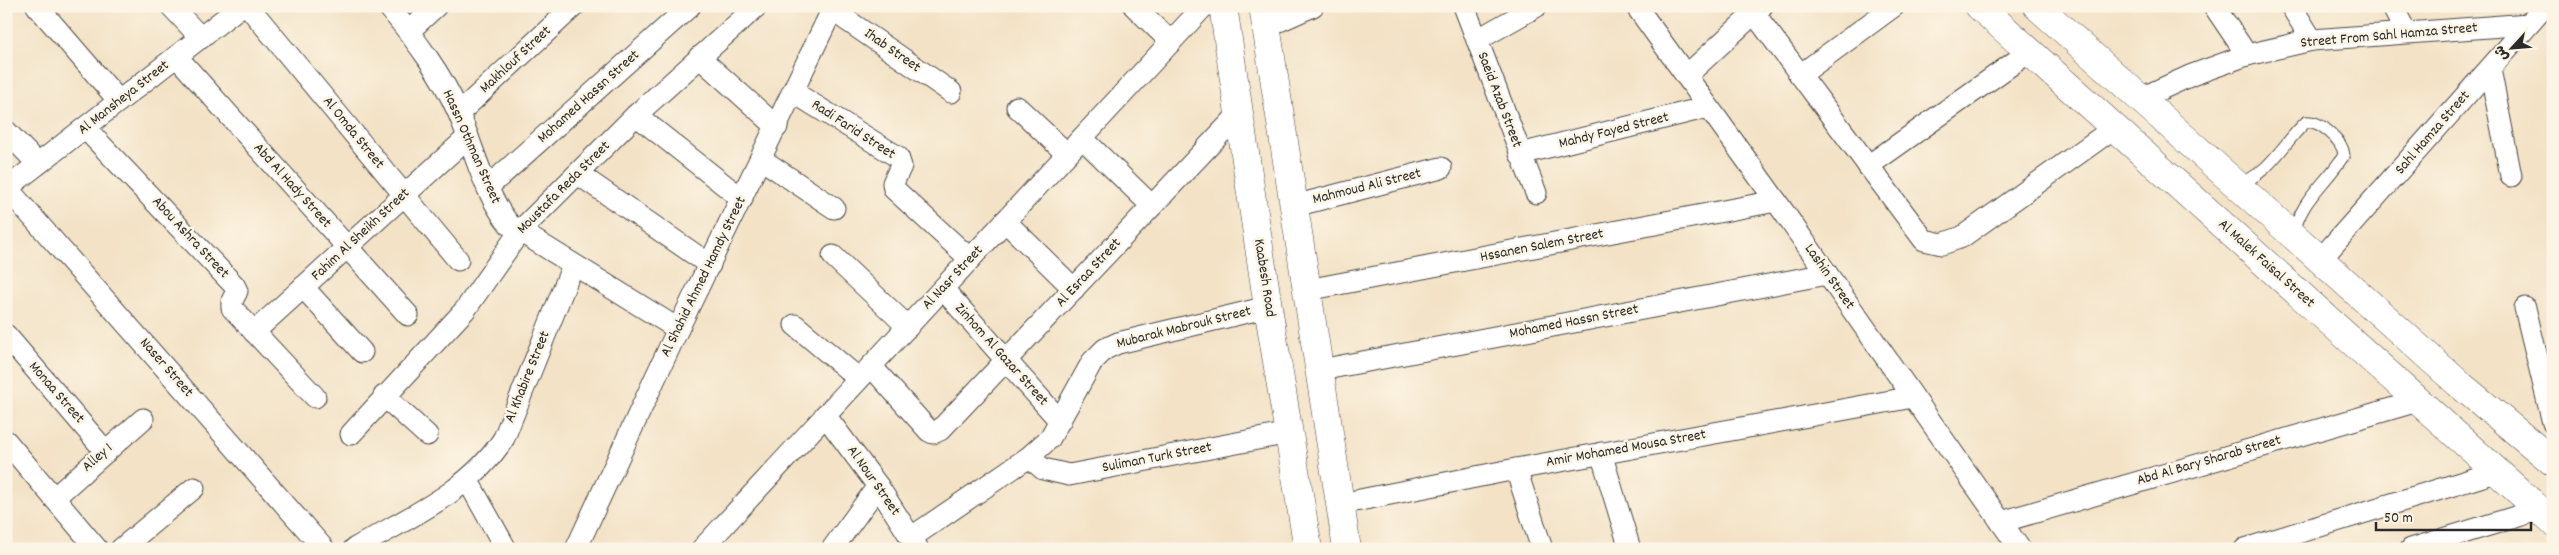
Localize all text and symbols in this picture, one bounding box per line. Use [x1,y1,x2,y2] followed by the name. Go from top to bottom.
[2300,17,2479,55] street label: Street From Sahl Hamza Street
[475,21,557,99] street label: Makhlouf Street
[2486,22,2536,72] north arrow
[859,23,925,79] street label: Ihab Street
[2490,42,2514,64] text: ش
[533,45,645,149] street label: Mohamed Hassn Street
[1471,49,1527,151] street label: Saeid Azab Street
[74,55,175,141] street label: Al Mansheya Street
[436,86,506,208] street label: Hassn Othman Street
[2390,86,2476,180] street label: Sahl Hamza Street
[317,92,390,174] street label: Al Omda Street
[807,94,900,166] street label: Radi Farid Street
[1557,107,1672,155] street label: Mahdy Fayed Street
[512,136,616,240] street label: Moustafa Reda Street
[248,138,337,234] street label: Abd Al Hady Street
[1310,163,1424,211] street label: Mahmoud Ali Street
[307,183,416,287] street label: Fahim Al Sheikh Street
[146,192,234,284] street label: Abou Ashra Street
[655,193,753,361] street label: Al Shahid Ahmed Hamdy Street
[2213,214,2320,314] street label: Al Malek Faisal Street
[1478,223,1606,269] street label: Hssanen Salem Street
[1051,233,1127,313] street label: Al Esraa Street
[1247,237,1281,319] street label: Kaabesh Road
[917,240,989,315] street label: Al Nasr Street
[1798,240,1860,315] street label: Lashin Street
[949,299,1053,412] street label: Zinhom Al Gazar Street
[1508,299,1641,345] street label: Mohamed Hassn Street
[1114,301,1254,355] street label: Mubarak Mabrouk Street
[500,327,557,426] street label: Al Khabire Street
[134,333,198,403] street label: Naser Street
[23,357,90,429] street label: Monaa Street
[1544,424,1708,474] street label: Amir Mohamed Mousa Street
[2134,430,2284,492] street label: Abd Al Bary Sharab Street
[1100,437,1214,479] street label: Suliman Turk Street
[78,438,118,478] street label: Alley 1
[841,441,906,521] street label: Al Nour Street
[2376,500,2532,532] scale bar
[2384,508,2413,530] text: 50 m

